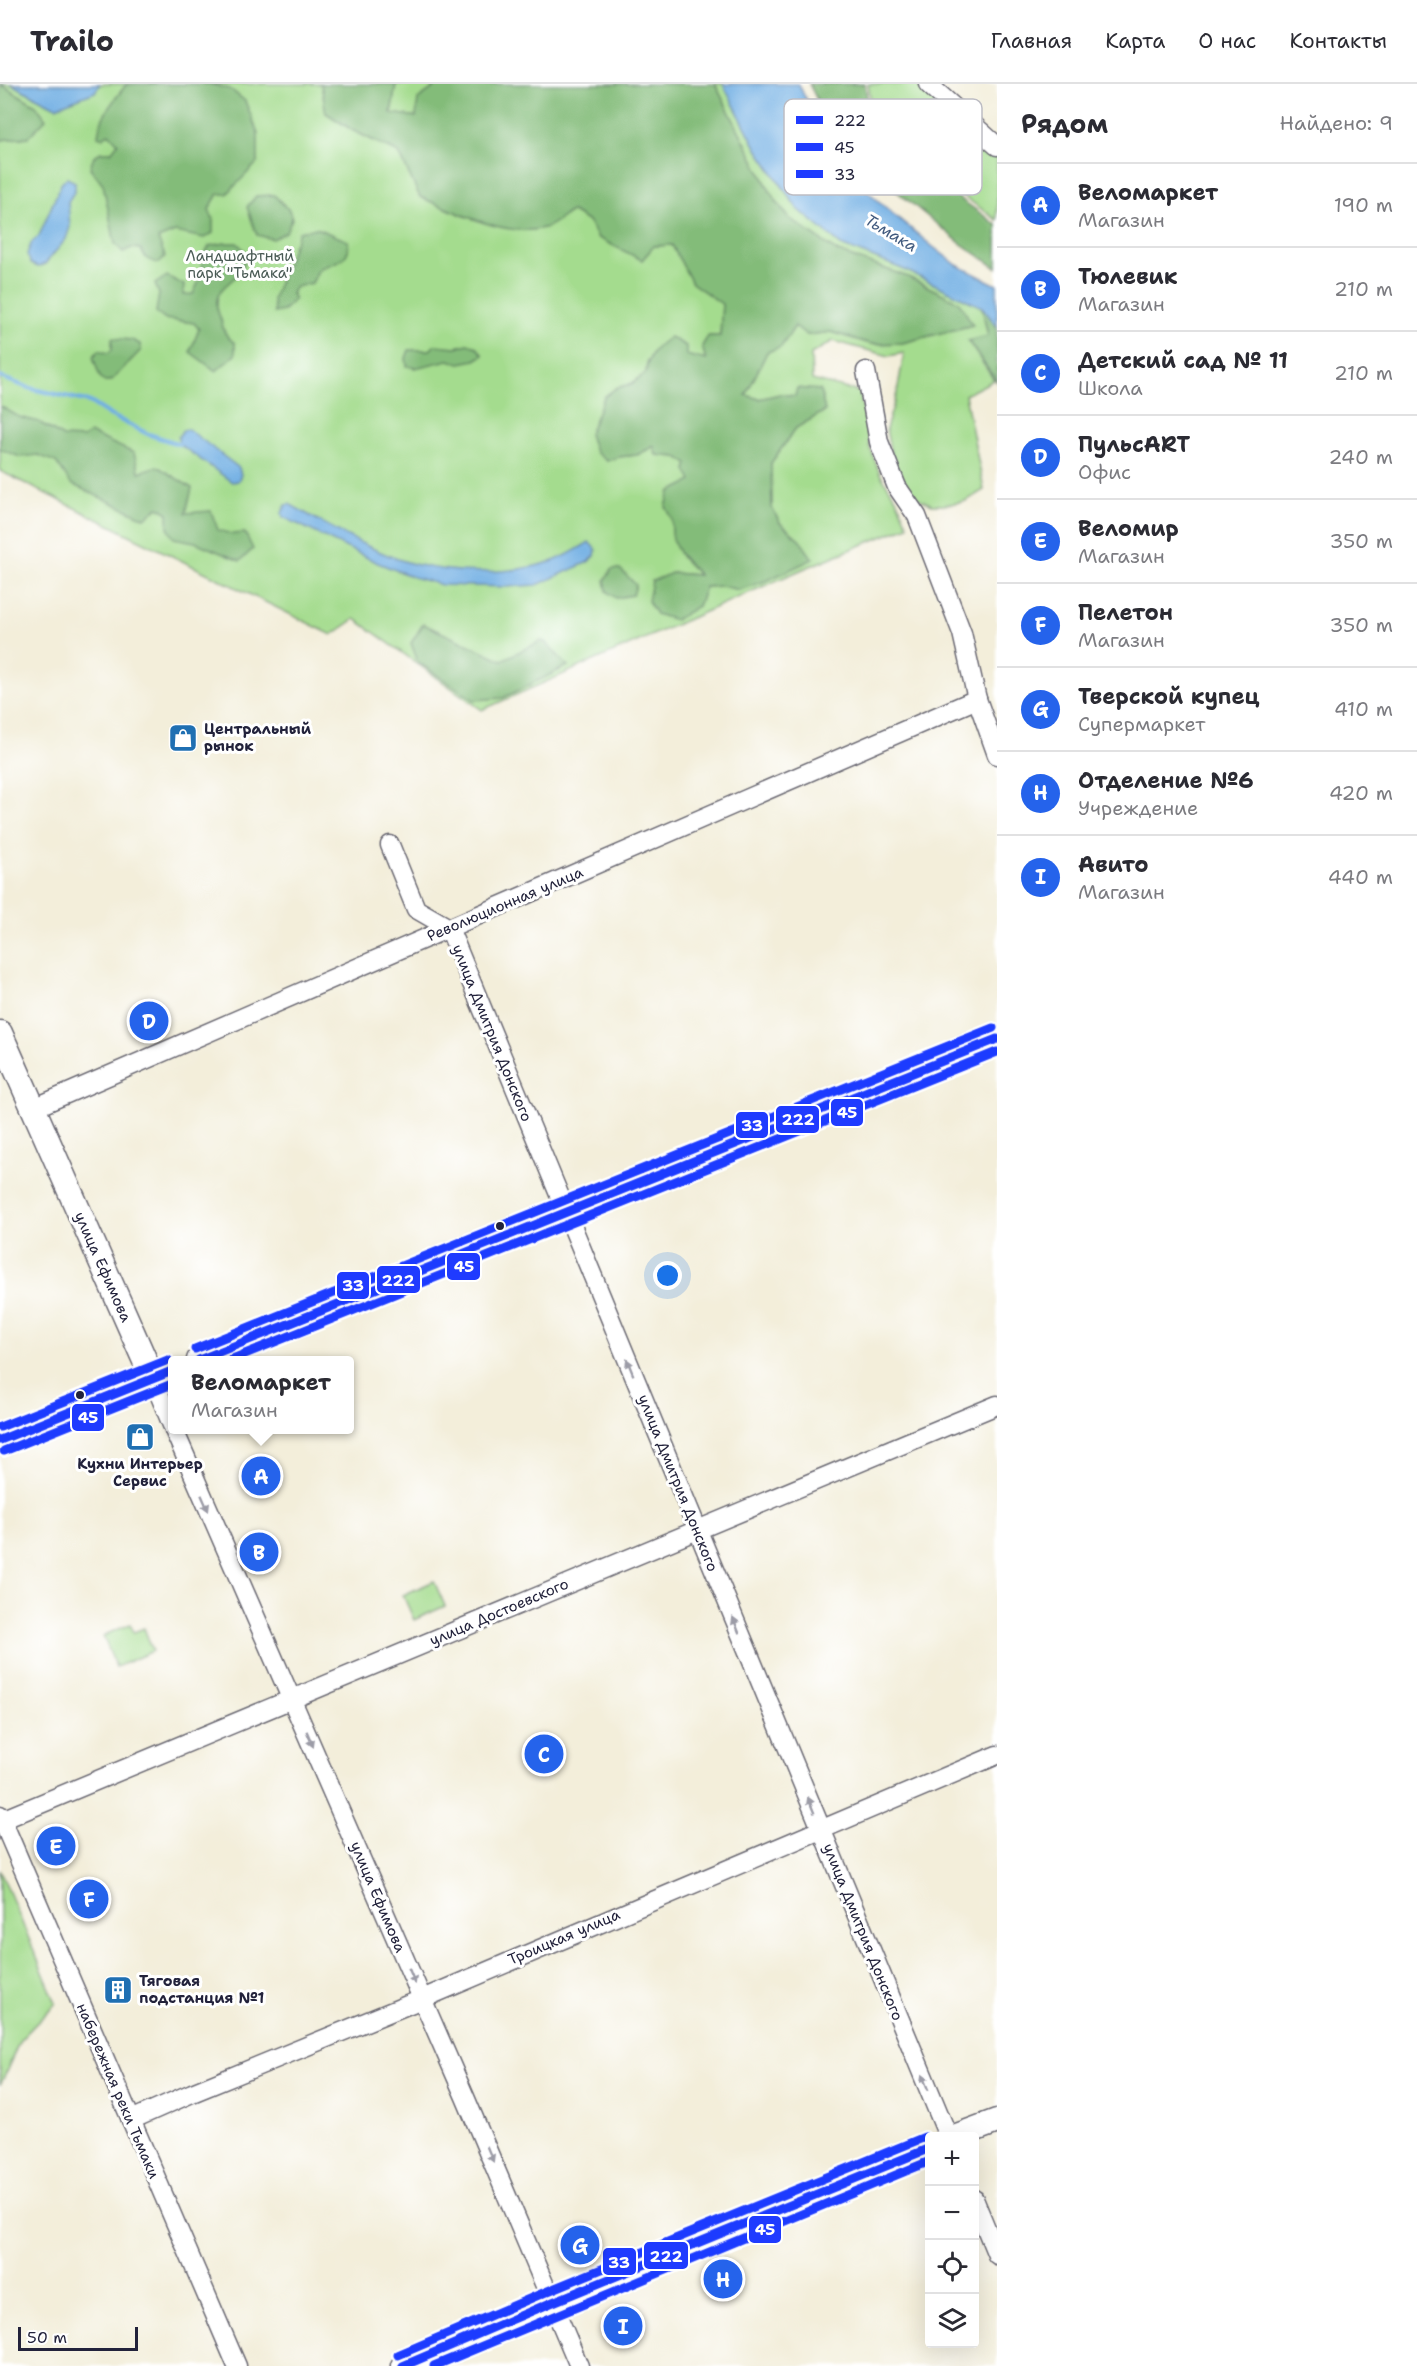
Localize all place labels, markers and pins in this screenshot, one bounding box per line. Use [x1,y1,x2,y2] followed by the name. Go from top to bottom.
[204,719,312,756] place label: Центральный рынок
[167,722,199,754] shop icon: Центральный рынок
[130,998,168,1044] pin: D
[494,1220,506,1232] unlabelled marker
[74,1389,86,1401] unlabelled marker
[124,1421,156,1453] shop icon: Кухни Интерьер Сервис
[77,1454,203,1491] place label: Кухни Интерьер Сервис
[242,1454,280,1498] pin: A
[240,1530,278,1574] pin: B
[524,1732,564,1776] pin: C
[36,1824,76,1868] pin: E
[70,1876,109,1922] pin: F
[139,1971,265,2008] place label: Тяговая подстанция №1
[102,1974,134,2006] building icon: Тяговая подстанция №1
[560,2222,600,2268] pin: G
[704,2256,742,2302] pin: H
[604,2304,642,2348] pin: I

